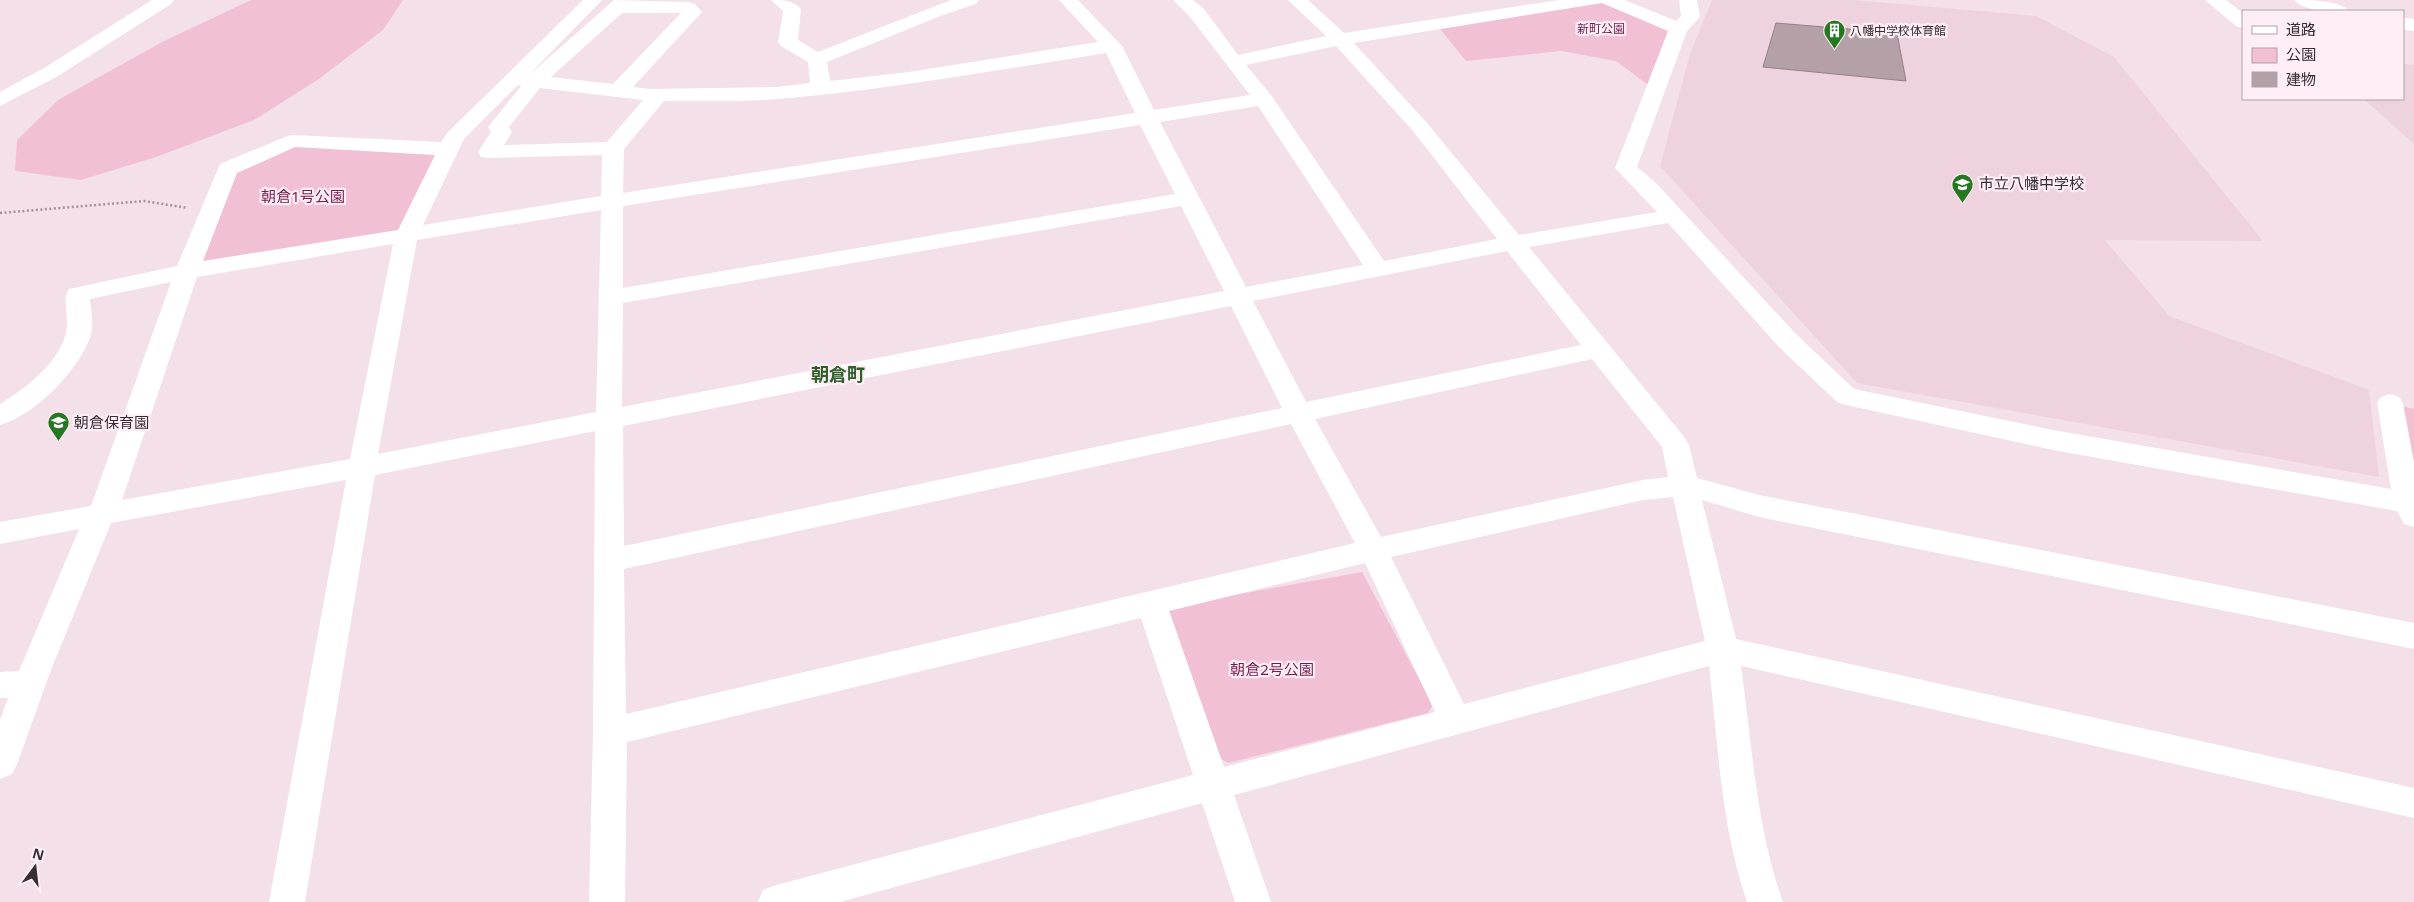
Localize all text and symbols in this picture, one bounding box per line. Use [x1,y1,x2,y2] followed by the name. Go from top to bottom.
[2242,10,2404,100] legend
[1822,19,1846,50] building icon: 八幡中学校体育館
[2286,19,2316,39] text: 道路
[1577,20,1625,37] park label: 新町公園
[1850,22,1946,39] place label: 八幡中学校体育館
[2286,44,2316,64] text: 公園
[2286,69,2316,89] text: 建物
[1951,172,1975,203] school or university icon: 市立八幡中学校
[1979,173,2084,193] place label: 市立八幡中学校
[261,186,345,206] park label: 朝倉1号公園
[811,362,865,386] district label: 朝倉町
[46,411,70,442] school or university icon: 朝倉保育園
[74,412,149,432] place label: 朝倉保育園
[1230,659,1314,679] park label: 朝倉2号公園
[10,842,60,892] north arrow
[31,843,46,865] text: N

